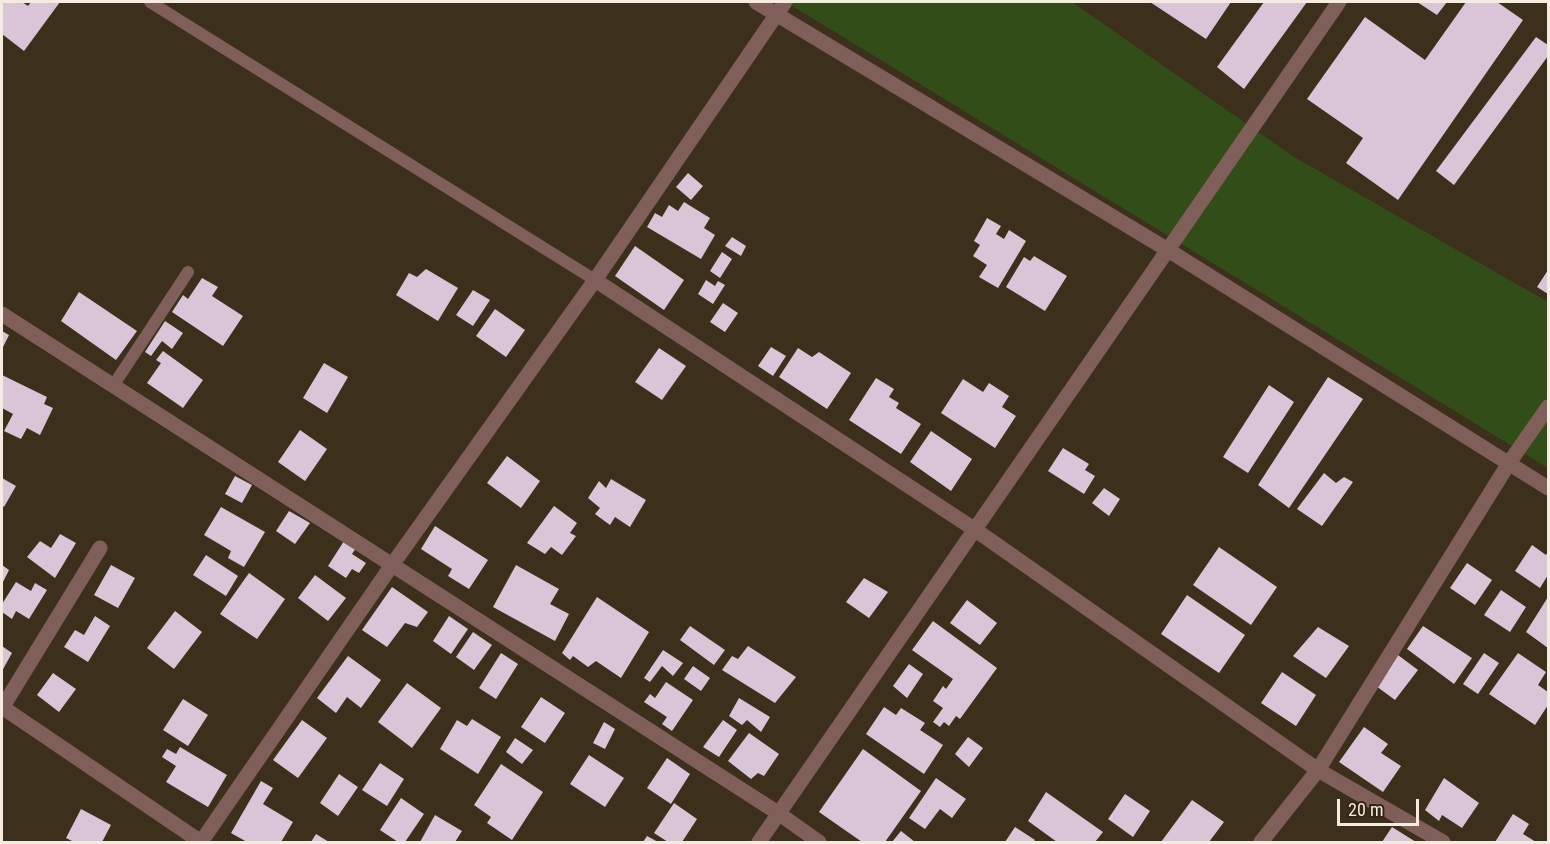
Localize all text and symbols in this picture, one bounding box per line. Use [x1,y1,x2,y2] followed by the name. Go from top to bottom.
[1340,787,1422,825] scale bar
[1348,799,1383,820] text: 20 m

